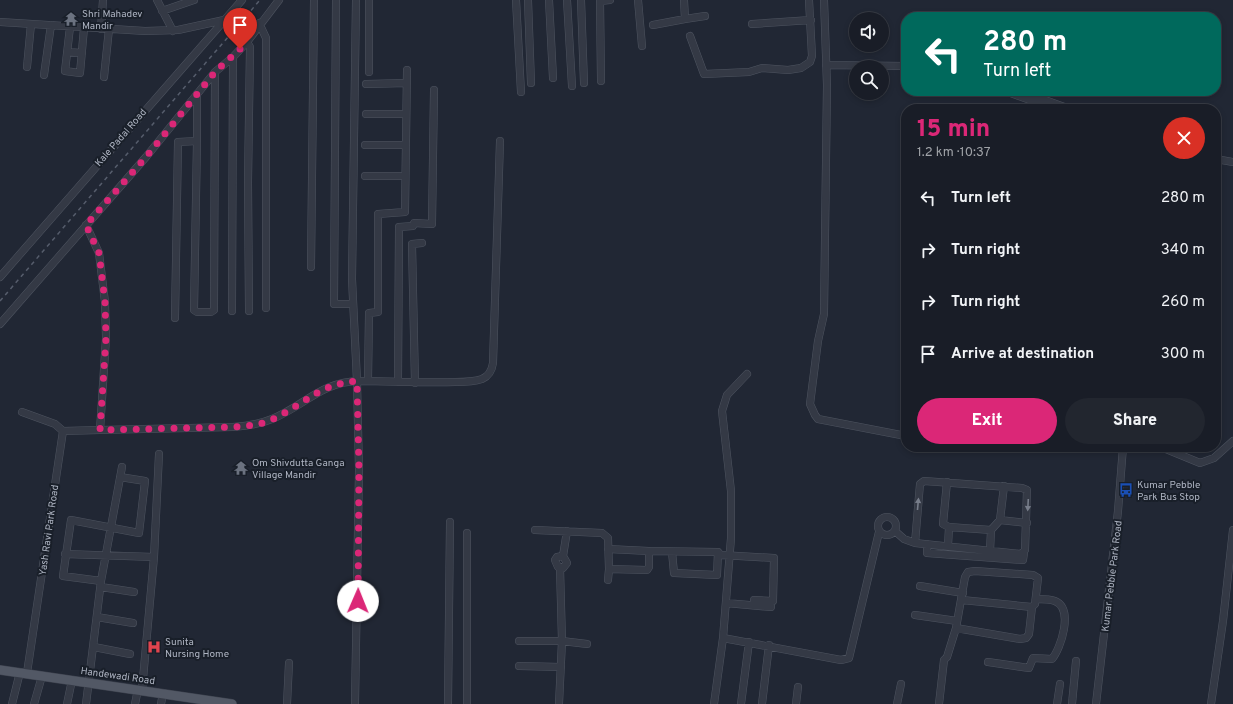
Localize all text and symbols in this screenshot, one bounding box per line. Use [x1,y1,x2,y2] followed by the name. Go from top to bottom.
[82,8,143,33] place label: Shri Mahadev Mandir
[223,8,257,49] pin
[63,11,79,27] temple icon: Shri Mahadev Mandir
[849,12,889,100] map controls
[849,12,889,52] button: sound
[229,14,251,36] icon: arrive
[983,25,1067,61] text: 280 m
[917,28,969,80] icon: left
[849,60,889,100] button: search
[983,60,1051,83] text: Turn left
[92,106,150,170] street label: Kale Padal Road
[917,115,990,145] text: 15 min
[1163,117,1205,159] button: close
[917,145,990,161] text: 1.2 km · 10:37
[917,187,939,209] icon: left
[951,189,1011,208] text: Turn left
[1161,189,1205,208] text: 280 m
[917,239,939,261] icon: right
[951,241,1020,260] text: Turn right
[1161,241,1205,260] text: 340 m
[917,291,939,313] icon: right
[951,293,1020,312] text: Turn right
[1161,293,1205,312] text: 260 m
[917,343,939,365] icon: arrive
[951,345,1094,364] text: Arrive at destination
[1161,345,1205,364] text: 300 m
[917,398,1057,444] button: Exit
[1065,398,1205,444] button: Share
[252,457,345,482] place label: Om Shivdutta Ganga Village Mandir
[233,460,249,476] temple icon: Om Shivdutta Ganga Village Mandir
[1137,479,1200,504] place label: Kumar Pebble Park Bus Stop
[1118,482,1134,498] bus stop icon: Kumar Pebble Park Bus Stop
[37,484,62,576] street label: Yash Ravi Park Road
[915,498,922,510] one-way arrow
[1024,499,1031,511] one-way arrow
[1099,520,1126,632] street label: Kumar Pebble Park Road
[337,580,379,622] position arrow
[165,636,229,661] place label: Sunita Nursing Home
[146,639,162,655] hospital icon: Sunita Nursing Home
[80,665,156,688] street label: Handewadi Road

